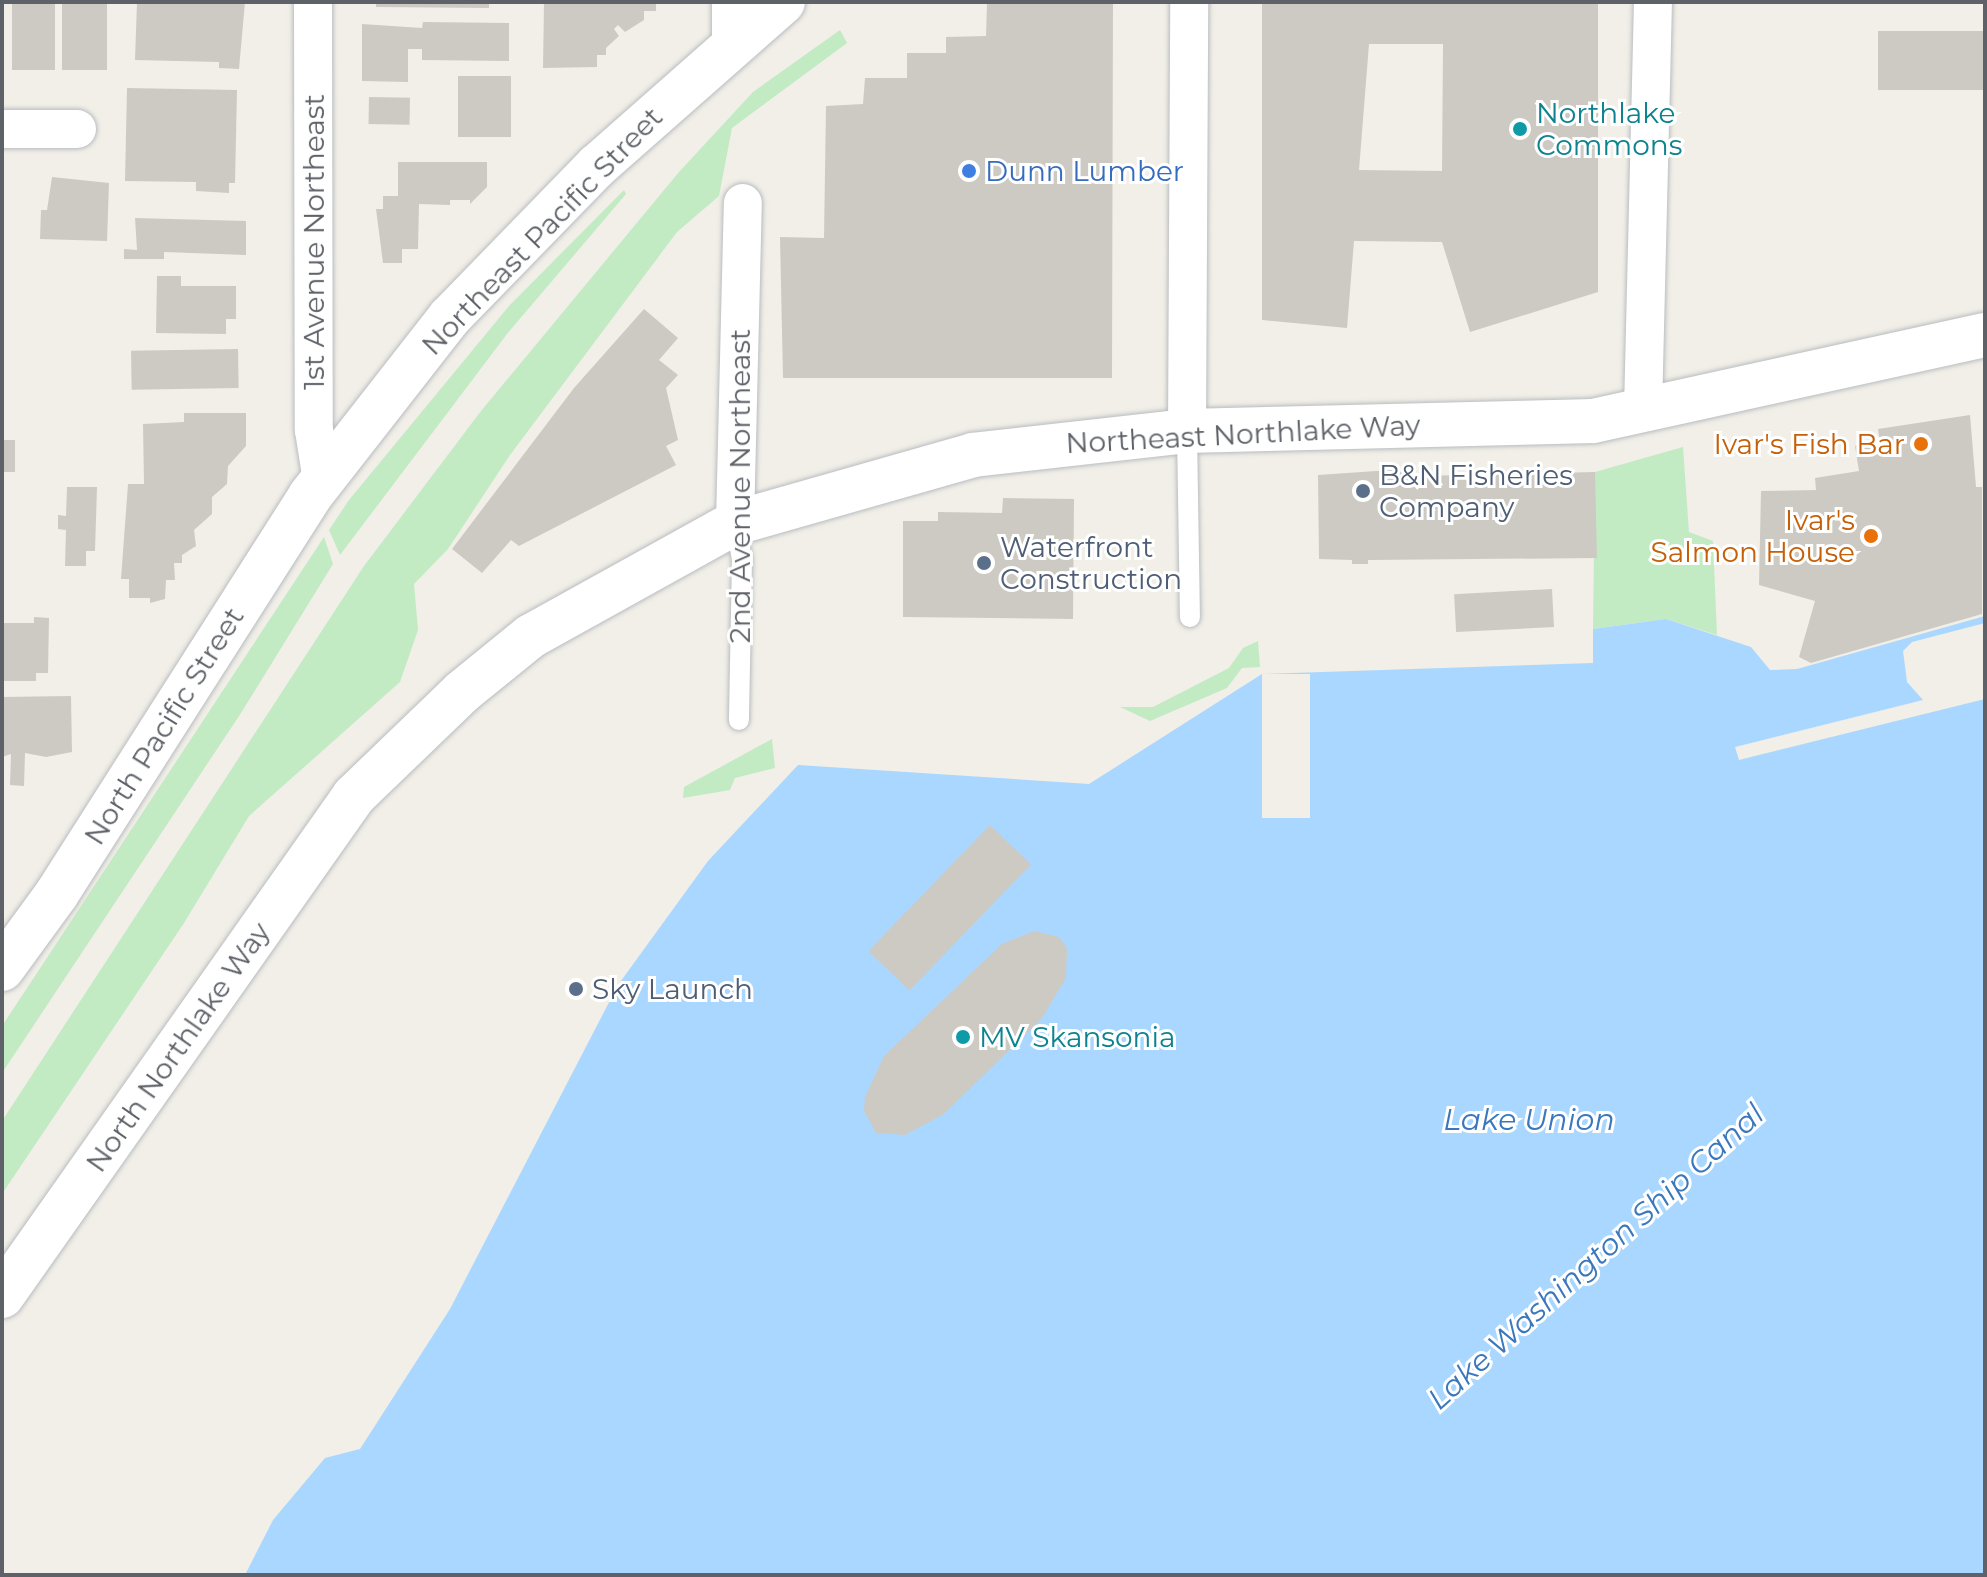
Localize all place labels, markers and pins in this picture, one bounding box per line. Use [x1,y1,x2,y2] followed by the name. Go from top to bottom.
[1536,96,1682,162] place label: Northlake Commons
[1511,120,1529,138] marker: Northlake Commons
[985,154,1184,188] place label: Dunn Lumber
[960,162,978,180] marker: Dunn Lumber
[1713,427,1905,461] place label: Ivar's Fish Bar
[1912,435,1930,453] marker: Ivar's Fish Bar
[1379,458,1573,524] place label: B&N Fisheries Company
[1354,482,1372,500] marker: B&N Fisheries Company
[1650,503,1855,569] place label: Ivar's Salmon House
[1862,527,1880,545] marker: Ivar's Salmon House
[1000,530,1182,596] place label: Waterfront Construction
[975,554,993,572] marker: Waterfront Construction
[592,972,753,1006] place label: Sky Launch
[567,980,585,998] marker: Sky Launch
[979,1020,1176,1054] place label: MV Skansonia
[954,1028,972,1046] marker: MV Skansonia

